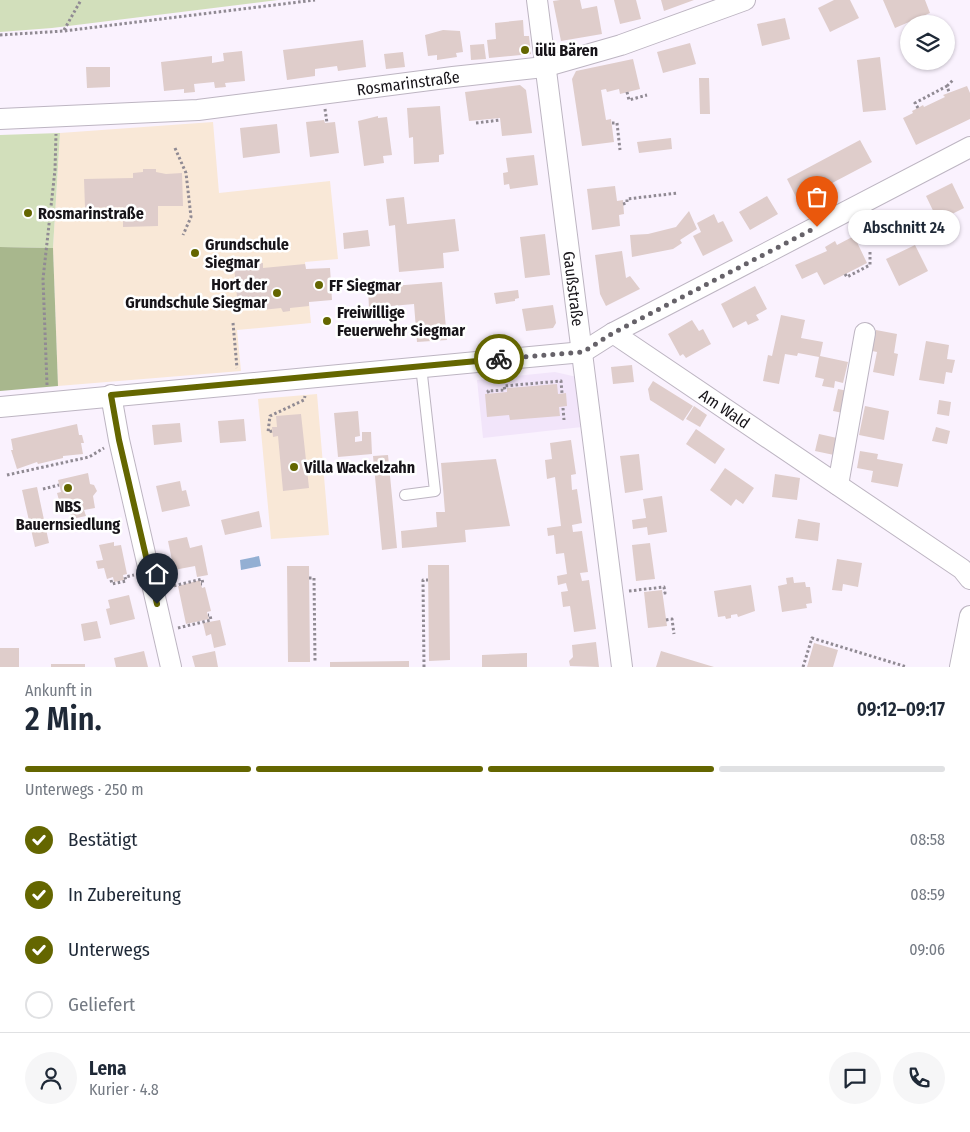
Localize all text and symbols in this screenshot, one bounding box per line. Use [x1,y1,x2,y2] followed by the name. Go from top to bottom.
[900,15,955,70] map controls
[900,15,955,70] button: layers
[535,41,598,60] place label: ülü Bären
[519,44,531,56] marker: ülü Bären
[356,67,461,99] street label: Rosmarinstraße
[796,176,838,227] pin
[803,183,831,211] icon: bag
[38,204,144,223] place label: Rosmarinstraße
[22,207,34,219] marker: Rosmarinstraße
[847,210,960,244] callout: Abschnitt 24
[863,218,945,237] text: Abschnitt 24
[205,235,289,272] place label: Grundschule Siegmar
[189,247,201,259] marker: Grundschule Siegmar
[559,250,587,327] street label: Gaußstraße
[125,275,267,312] place label: Hort der Grundschule Siegmar
[329,276,401,295] place label: FF Siegmar
[313,279,325,291] marker: FF Siegmar
[271,287,283,299] marker: Hort der Grundschule Siegmar
[337,303,465,340] place label: Freiwillige Feuerwehr Siegmar
[321,315,333,327] marker: Freiwillige Feuerwehr Siegmar
[474,334,524,384] courier
[485,345,513,373] icon: bike
[696,385,753,433] street label: Am Wald
[303,458,415,477] place label: Villa Wackelzahn
[288,461,300,473] marker: Villa Wackelzahn
[62,482,74,494] marker: NBS Bauernsiedlung
[16,497,120,534] place label: NBS Bauernsiedlung
[136,553,178,604] pin
[143,560,171,588] icon: home
[25,681,92,700] text: Ankunft in
[857,698,945,721] text: 09:12–09:17
[25,700,102,738] text: 2 Min.
[25,780,144,799] text: Unterwegs · 250 m
[25,826,53,854] icon: check
[68,828,137,851] text: Bestätigt
[910,830,945,849] text: 08:58
[25,881,53,909] icon: check
[68,883,181,906] text: In Zubereitung
[910,885,945,904] text: 08:59
[25,936,53,964] icon: check
[68,938,150,961] text: Unterwegs
[909,940,945,959] text: 09:06
[68,993,135,1016] text: Geliefert
[25,1052,77,1104] button: person
[829,1052,881,1104] button: chat
[893,1052,945,1104] button: phone
[89,1057,127,1080] text: Lena
[89,1080,159,1099] text: Kurier · 4.8

